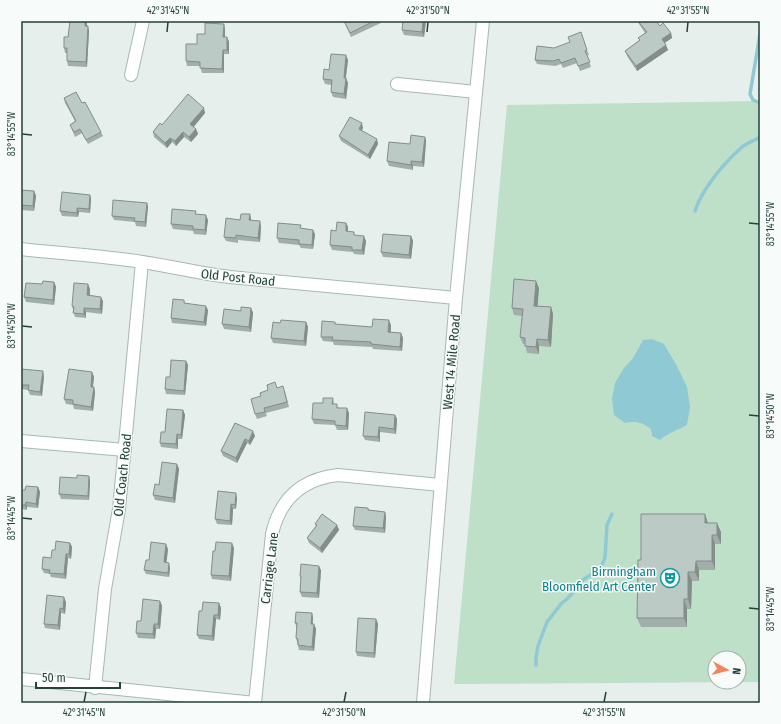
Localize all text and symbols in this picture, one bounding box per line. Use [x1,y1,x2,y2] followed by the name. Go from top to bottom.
[147,5,189,17] text: 42°31'45"N
[406,5,450,17] text: 42°31'50"N
[667,5,709,17] text: 42°31'55"N
[6,111,18,156] text: 83°14'55"W
[765,201,777,246] text: 83°14'55"W
[200,266,276,289] street label: Old Post Road
[6,303,18,349] text: 83°14'50"W
[440,314,463,410] street label: West 14 Mile Road
[765,393,777,439] text: 83°14'50"W
[111,433,134,517] street label: Old Coach Road
[6,495,18,540] text: 83°14'45"W
[258,531,281,605] street label: Carriage Lane
[542,564,656,594] place label: Birmingham Bloomfield Art Center
[659,567,681,589] theatre icon: Birmingham Bloomfield Art Center
[765,586,777,631] text: 83°14'45"W
[707,650,747,690] north arrow
[36,664,120,690] scale bar
[730,667,743,675] text: N
[42,671,66,685] text: 50 m
[63,707,105,719] text: 42°31'45"N
[322,707,366,719] text: 42°31'50"N
[583,707,625,719] text: 42°31'55"N

